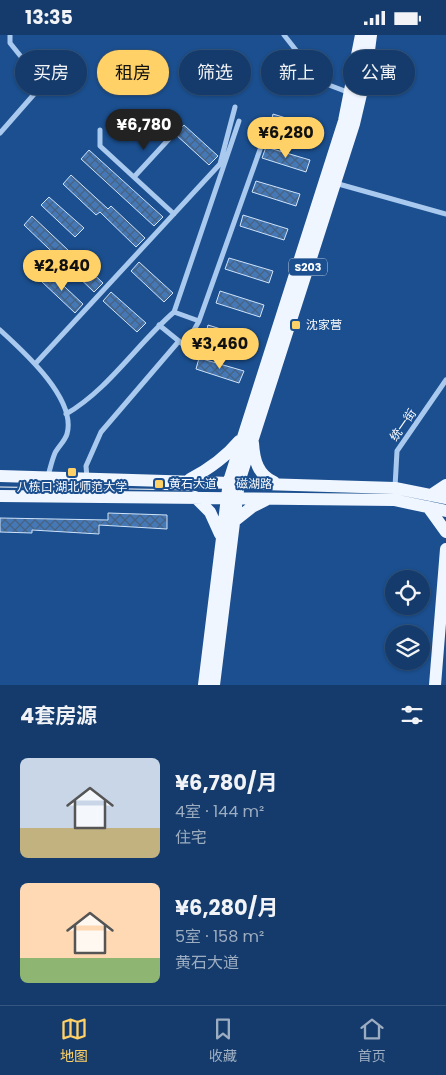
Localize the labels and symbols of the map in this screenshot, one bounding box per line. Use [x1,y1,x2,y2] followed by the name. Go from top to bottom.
[103,109,185,151] pin: ¥6,780
[245,117,327,159] pin: ¥6,280
[21,249,103,292] pin: ¥2,840
[289,258,327,275] road number: S203
[306,316,342,333] place label: 沈家营
[290,319,302,331] marker: 沈家营
[179,327,261,370] pin: ¥3,460
[385,405,420,444] street label: 统一街
[66,466,78,478] marker: 八栋口·湖北师范大学
[169,475,217,492] place label: 黄石大道
[236,475,272,492] street label: 磁湖路
[17,478,127,495] place label: 八栋口·湖北师范大学
[153,478,165,490] marker: 黄石大道

